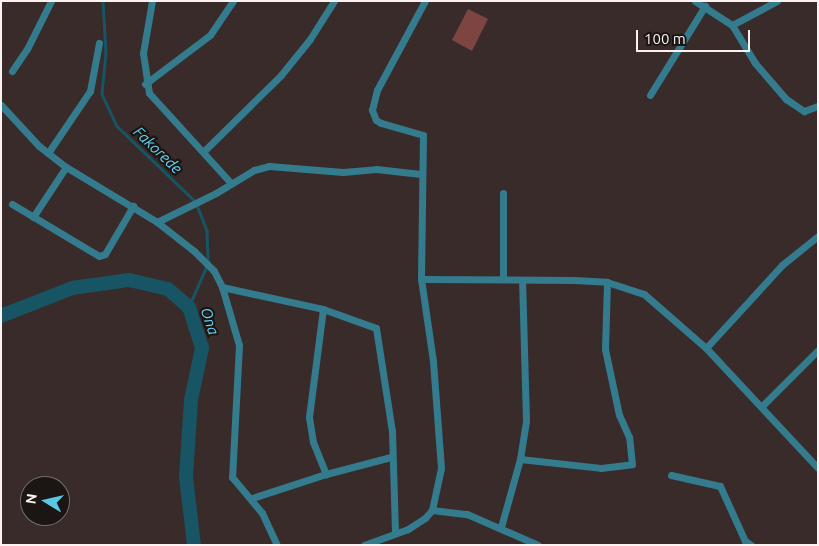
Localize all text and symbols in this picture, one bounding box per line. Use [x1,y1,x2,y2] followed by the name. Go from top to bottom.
[639,20,753,52] scale bar
[644,30,686,47] text: 100 m
[130,123,186,177] water label: Fakorede
[197,305,223,337] water label: Ona
[20,476,70,526] north arrow
[22,492,40,505] text: N

